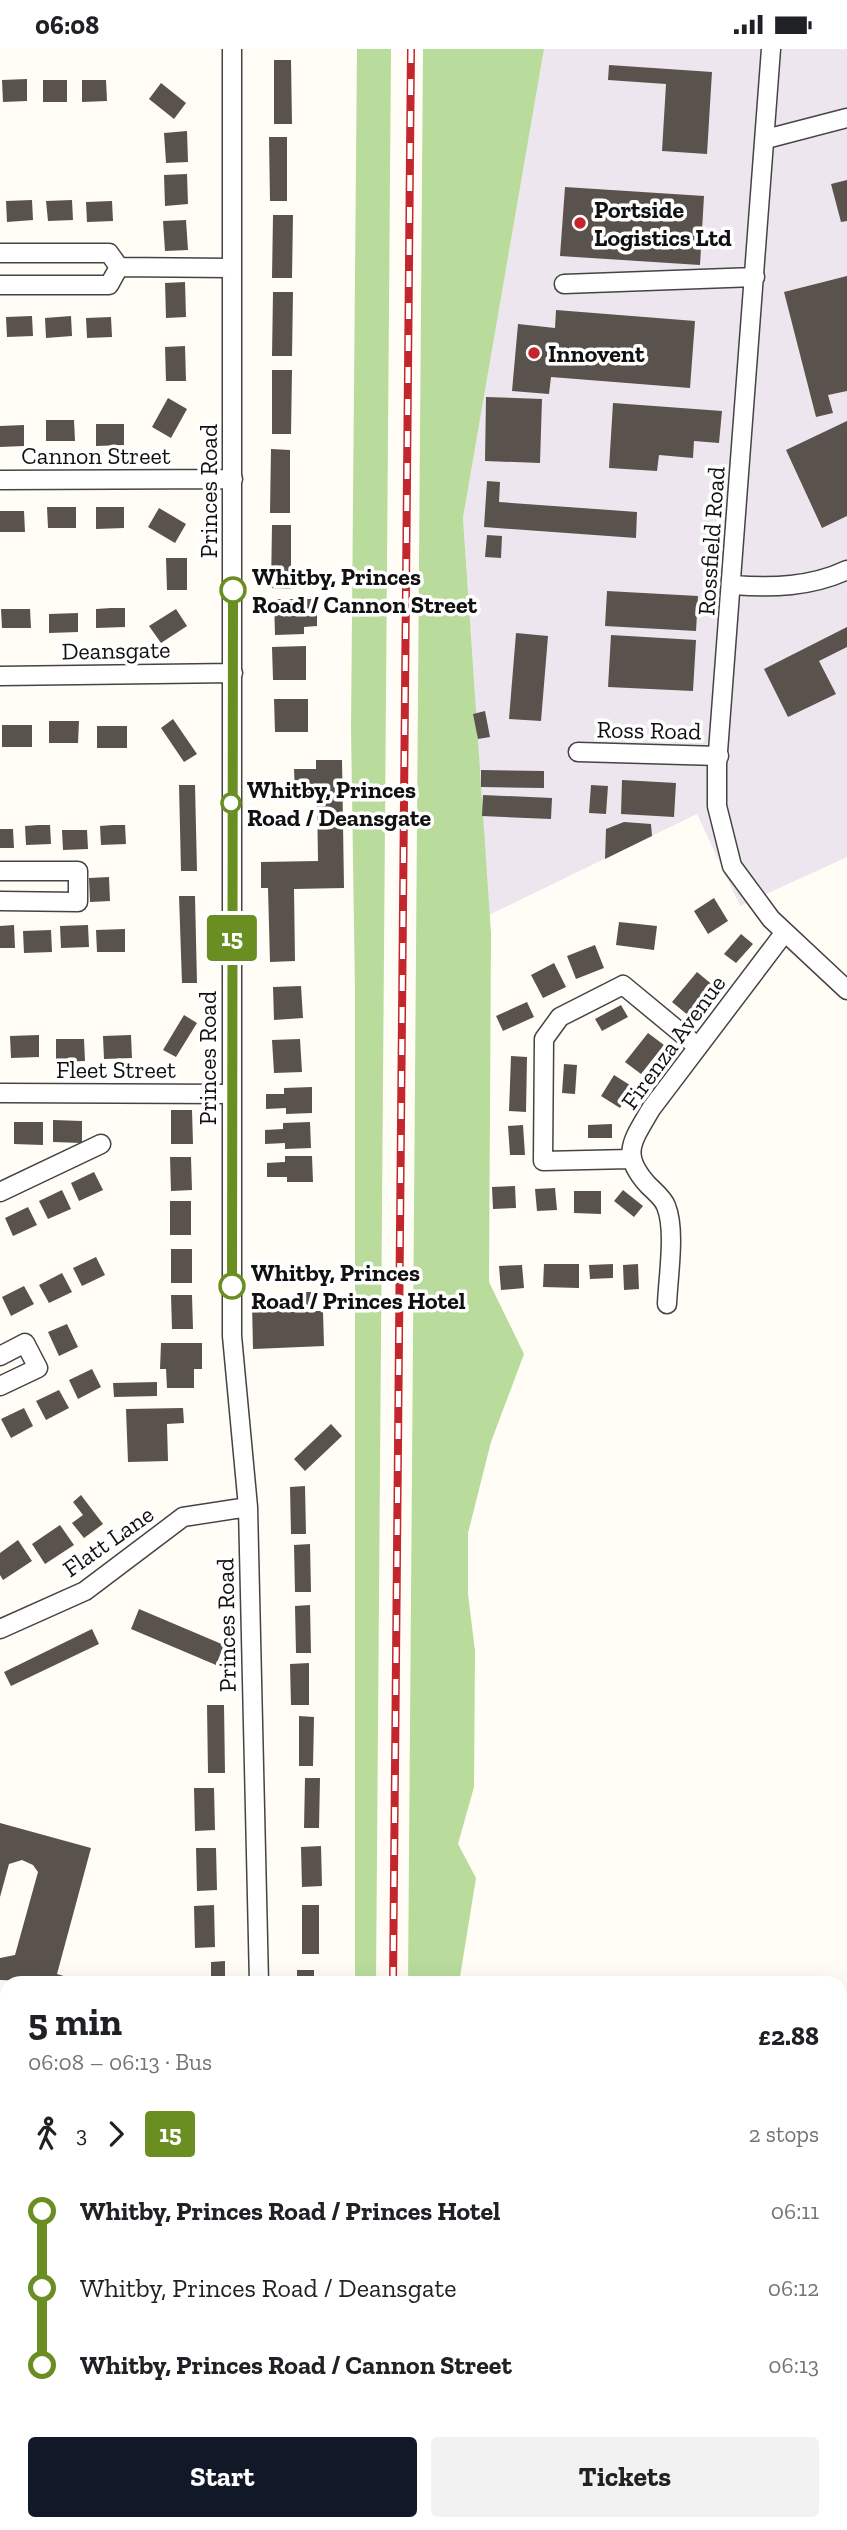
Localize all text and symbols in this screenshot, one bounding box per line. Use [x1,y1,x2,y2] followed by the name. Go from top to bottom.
[35,9,99,41] text: 06:08
[594,195,732,252] place label: Portside Logistics Ltd
[572,215,588,231] marker: Portside Logistics Ltd
[548,339,645,368] place label: Innovent
[526,345,542,361] marker: Innovent
[194,424,223,558] street label: Princes Road
[21,441,171,470] street label: Cannon Street
[691,465,731,617] street label: Rossfield Road
[252,562,478,619] place label: Whitby, Princes Road / Cannon Street
[220,577,246,603] marker: Whitby, Princes Road / Cannon Street
[61,635,171,665] street label: Deansgate
[596,715,702,745] street label: Ross Road
[247,775,432,832] place label: Whitby, Princes Road / Deansgate
[221,793,241,813] marker: Whitby, Princes Road / Deansgate
[201,915,264,961] line badge: 15
[221,923,243,952] text: 15
[615,969,731,1115] street label: Firenza Avenue
[193,991,222,1125] street label: Princes Road
[56,1055,176,1084] street label: Fleet Street
[251,1258,466,1315] place label: Whitby, Princes Road / Princes Hotel
[219,1273,245,1299] marker: Whitby, Princes Road / Princes Hotel
[57,1499,159,1583] street label: Flatt Lane
[210,1558,242,1692] street label: Princes Road
[28,1999,122,2045] text: 5 min
[758,2020,819,2052] text: £2.88
[28,2048,212,2076] text: 06:08 – 06:13 · Bus
[28,2115,66,2153] icon: walk
[97,2115,135,2153] icon: forward
[159,2119,181,2148] text: 15
[76,2120,87,2148] text: 3
[749,2120,819,2148] text: 2 stops
[80,2195,500,2227] text: Whitby, Princes Road / Princes Hotel
[771,2197,819,2225] text: 06:11
[80,2272,456,2304] text: Whitby, Princes Road / Deansgate
[768,2274,819,2302] text: 06:12
[80,2349,512,2381] text: Whitby, Princes Road / Cannon Street
[768,2351,819,2379] text: 06:13
[28,2437,417,2517] button: Start
[431,2437,819,2517] button: Tickets

